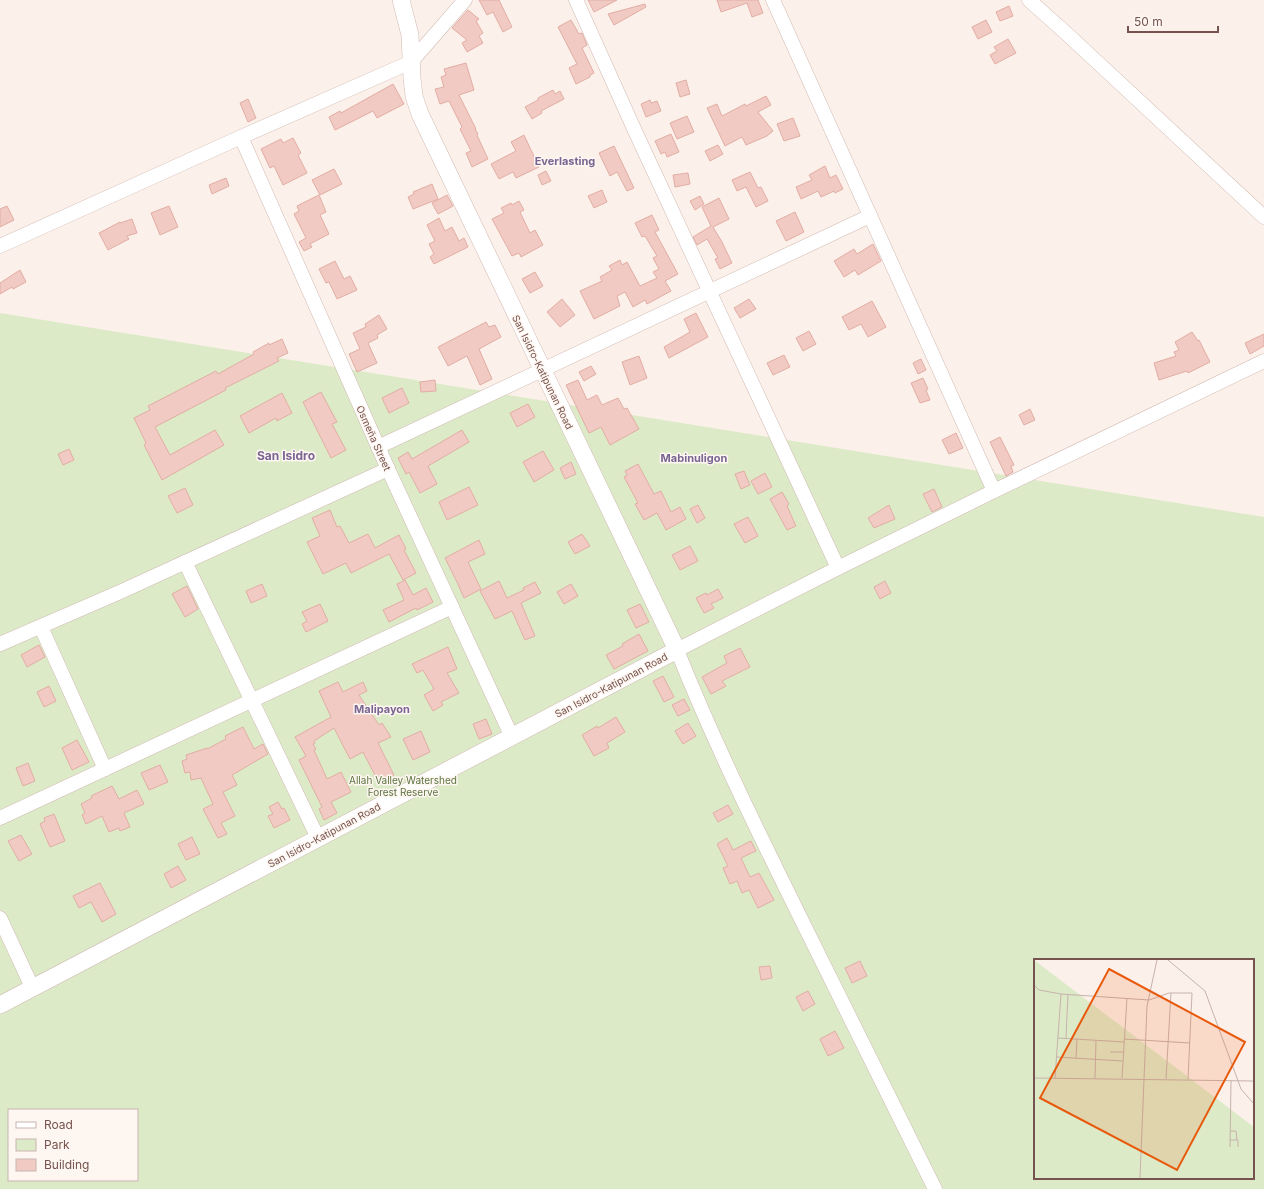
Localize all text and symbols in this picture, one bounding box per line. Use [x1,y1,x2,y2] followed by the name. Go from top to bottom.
[1128,8,1218,34] scale bar
[1134,14,1163,29] text: 50 m
[535,154,595,168] district label: Everlasting
[510,313,576,431] street label: San Isidro-Katipunan Road
[354,404,394,473] street label: Osmeña Street
[257,448,315,463] district label: San Isidro
[661,451,728,465] district label: Mabinuligon
[553,650,669,720] street label: San Isidro-Katipunan Road
[354,702,410,716] district label: Malipayon
[349,774,457,798] park label: Allah Valley Watershed Forest Reserve
[266,800,382,870] street label: San Isidro-Katipunan Road
[1034,959,1254,1179] inset map
[8,1109,138,1181] legend
[44,1117,73,1132] text: Road
[44,1137,70,1152] text: Park
[44,1157,89,1172] text: Building

